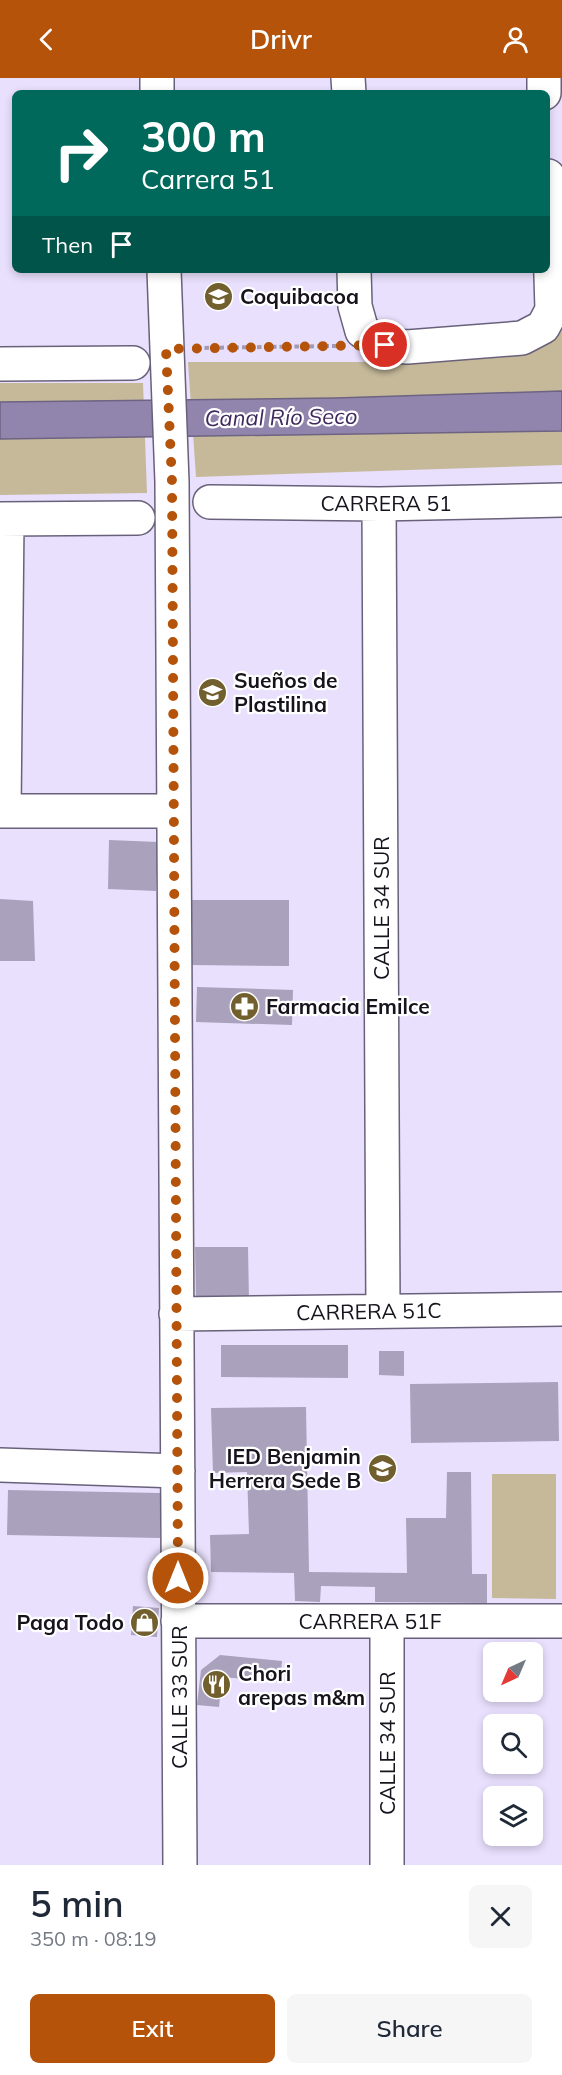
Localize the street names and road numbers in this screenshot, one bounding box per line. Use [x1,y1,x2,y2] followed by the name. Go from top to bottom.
[320,490,452,516] street label: CARRERA 51
[368,836,394,980] street label: CALLE 34 SUR
[296,1297,442,1325] street label: CARRERA 51C
[298,1608,442,1634] street label: CARRERA 51F
[166,1625,192,1769] street label: CALLE 33 SUR
[374,1671,400,1815] street label: CALLE 34 SUR

